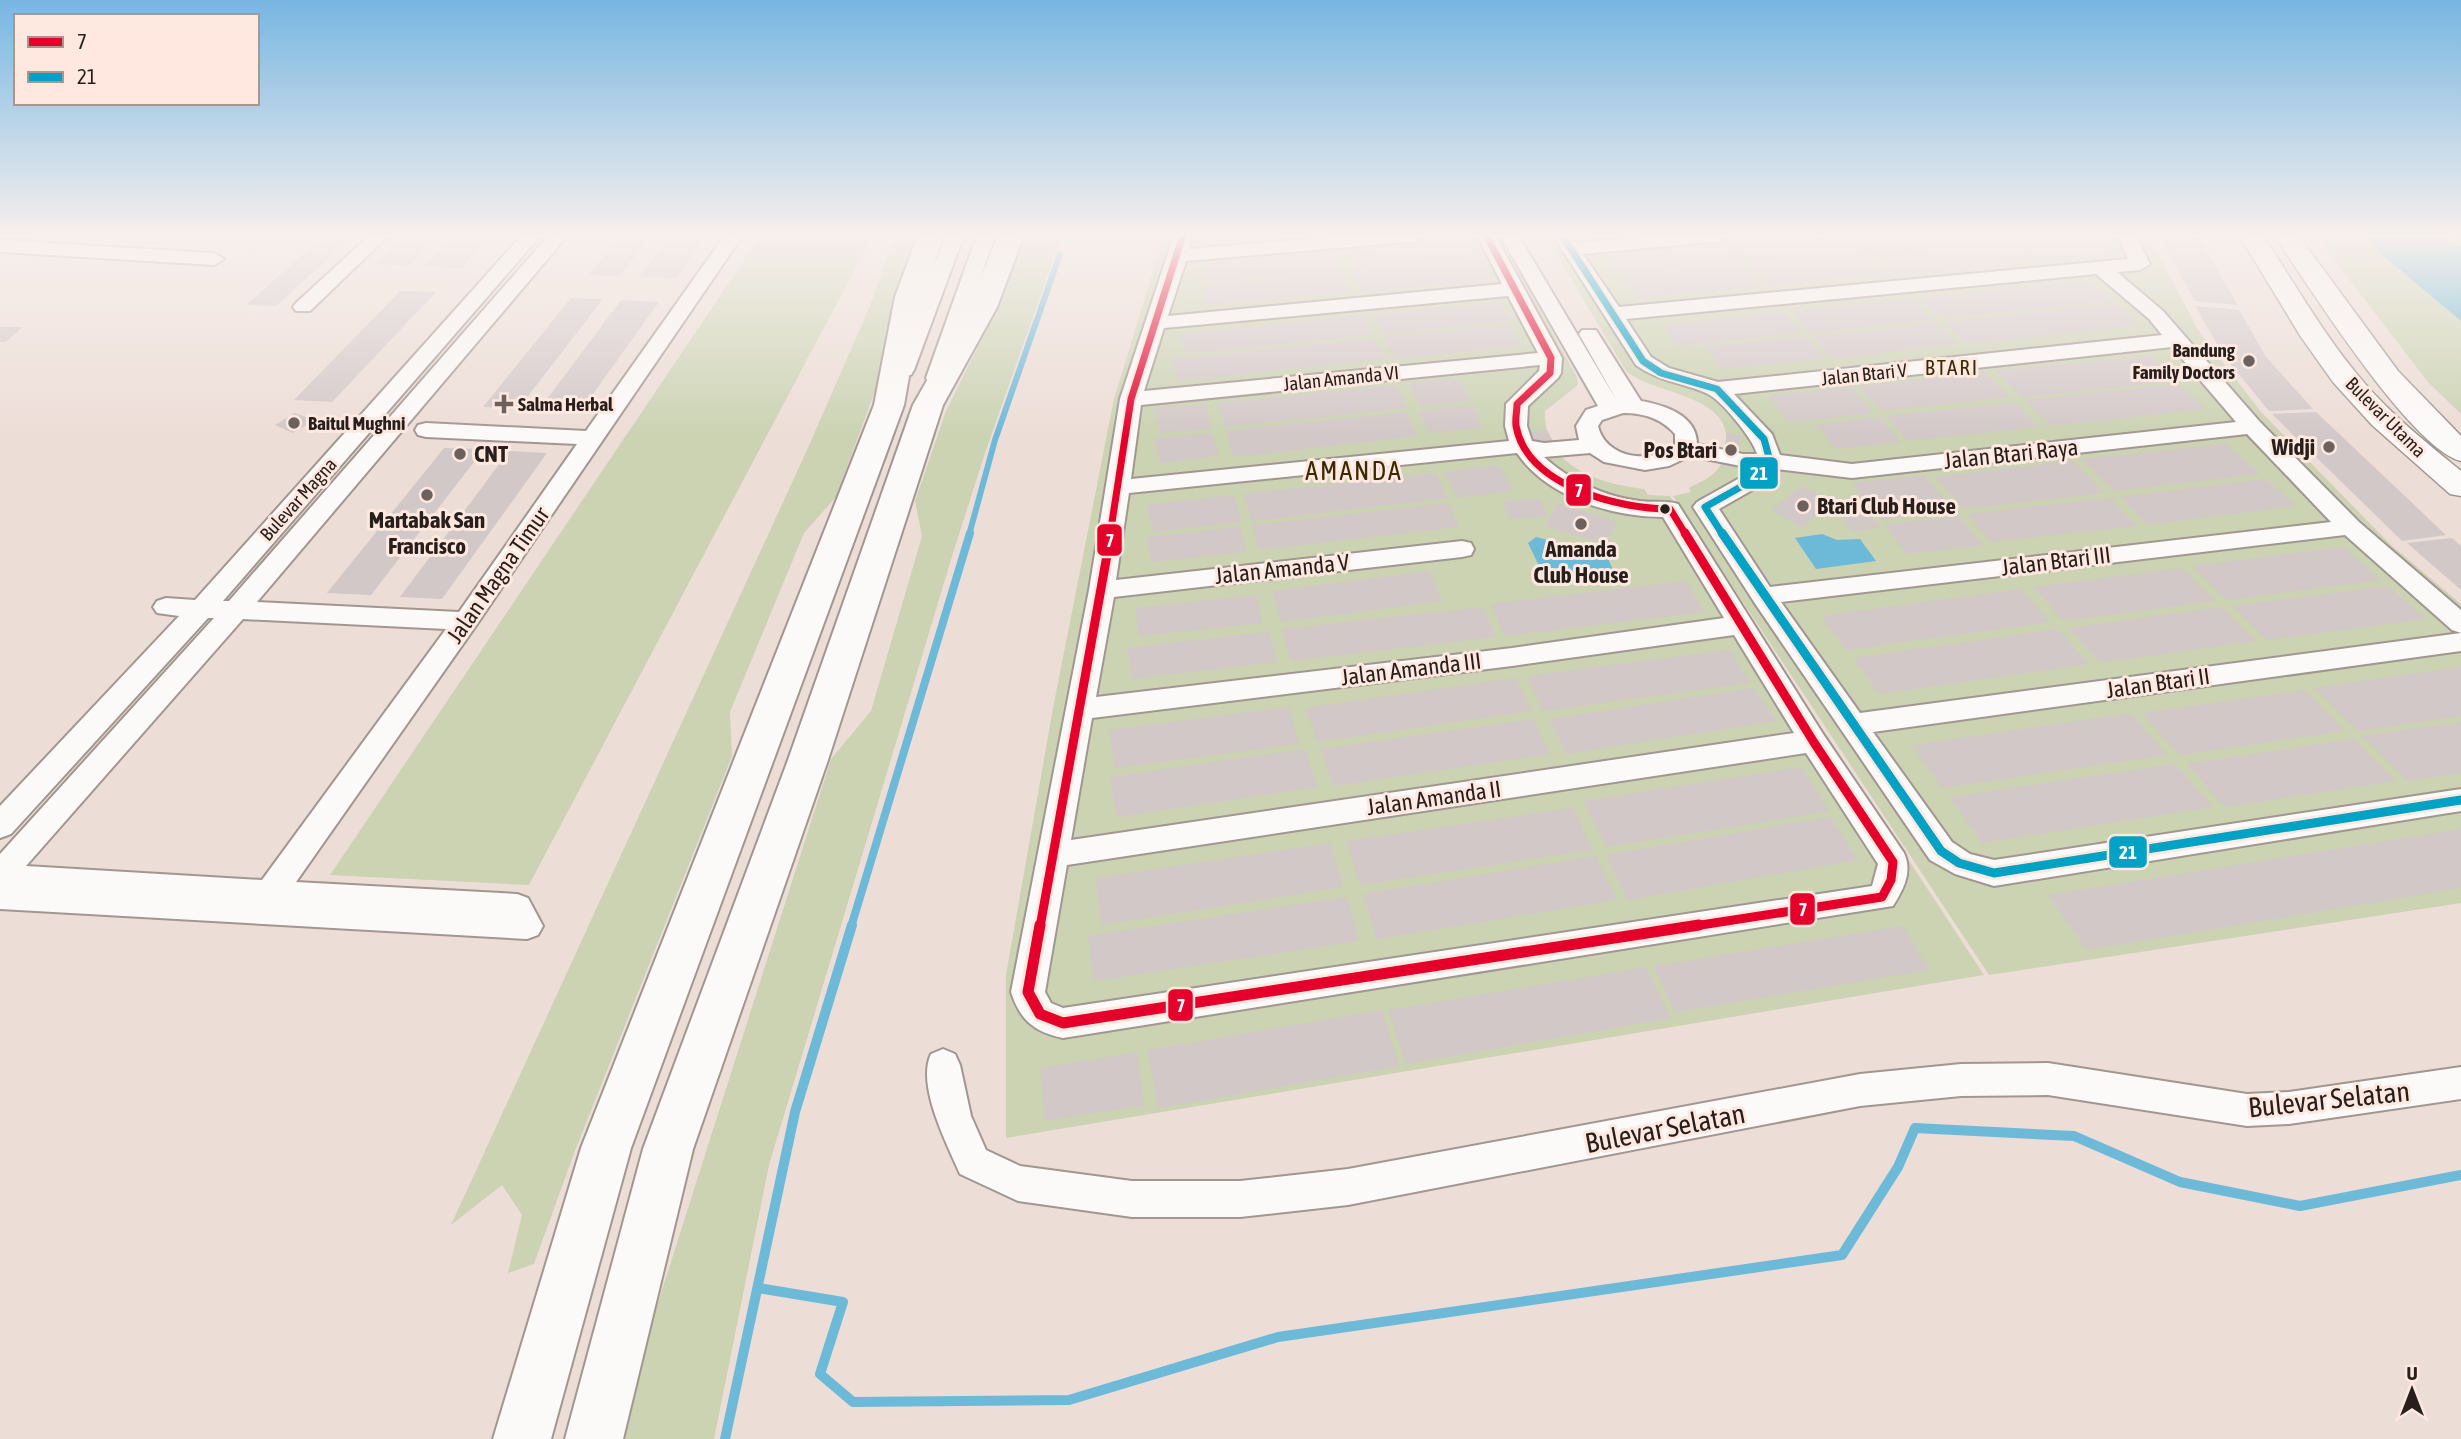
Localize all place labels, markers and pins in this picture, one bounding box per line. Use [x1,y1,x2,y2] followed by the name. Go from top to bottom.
[2132,339,2236,383] place label: Bandung Family Doctors
[2241,353,2257,369] marker: Bandung Family Doctors
[518,393,614,415] place label: Salma Herbal
[496,396,512,412] marker: Salma Herbal
[308,412,405,434] place label: Baitul Mughni
[286,415,302,431] marker: Baitul Mughni
[2271,434,2315,460] place label: Widji
[1644,437,1717,463] place label: Pos Btari
[2321,439,2337,455] marker: Widji
[474,441,509,467] place label: CNT
[1723,442,1739,458] marker: Pos Btari
[452,446,468,462] marker: CNT
[419,487,435,503] marker: Martabak San Francisco
[1817,493,1956,519] place label: Btari Club House
[1795,498,1811,514] marker: Btari Club House
[1658,502,1672,516] unlabelled marker
[369,507,485,559] place label: Martabak San Francisco
[1573,516,1589,532] marker: Amanda Club House
[1533,536,1629,588] place label: Amanda Club House

